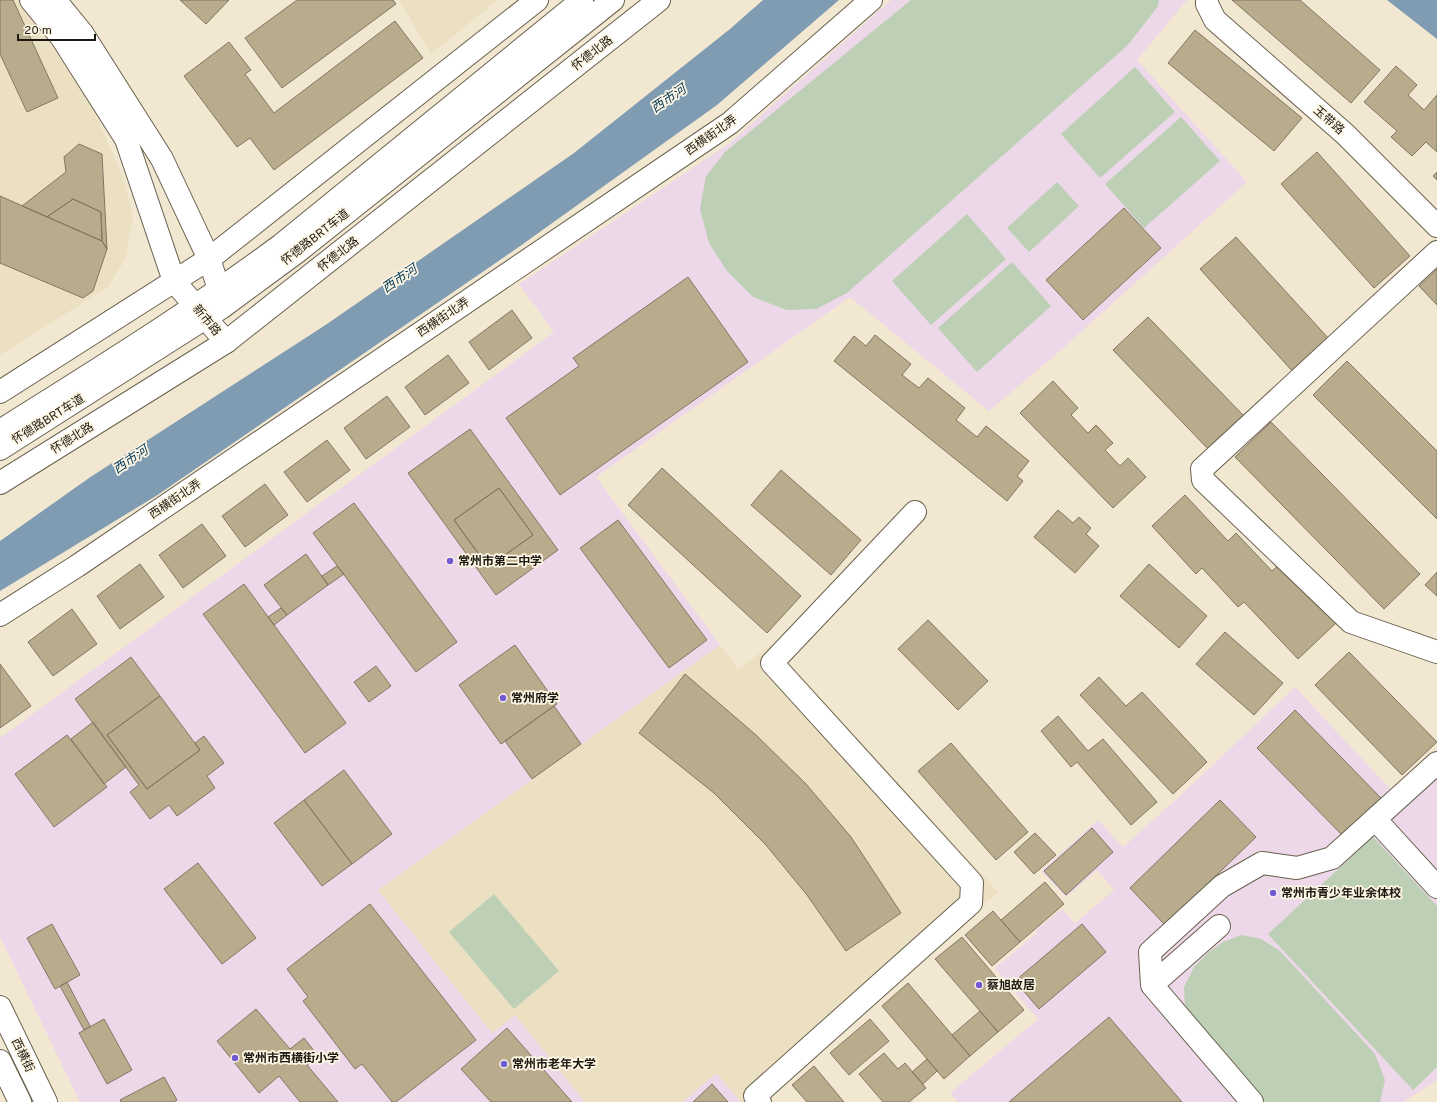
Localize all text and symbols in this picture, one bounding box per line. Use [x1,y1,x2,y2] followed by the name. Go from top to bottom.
[18,16,95,42] scale bar
[24,23,52,39] text: 20 m
[569,33,616,75] street label: 怀德北路
[648,80,692,117] water label: 西市河
[1310,103,1347,139] street label: 玉带路
[682,112,741,160] street label: 西横街北弄
[278,206,353,270] street label: 怀德路BRT车道
[315,234,362,276] street label: 怀德北路
[379,260,423,297] water label: 西市河
[414,294,473,341] street label: 西横街北弄
[189,302,224,340] street label: 新市路
[9,391,88,449] street label: 怀德路BRT车道
[48,419,97,458] street label: 怀德北路
[110,441,154,478] water label: 西市河
[146,476,205,523] street label: 西横街北弄
[458,554,542,570] place label: 常州市第二中学
[445,556,455,566] marker: 常州市第二中学
[511,691,559,707] place label: 常州府学
[498,693,508,703] marker: 常州府学
[1281,886,1401,902] place label: 常州市青少年业余体校
[1268,888,1278,898] marker: 常州市青少年业余体校
[987,978,1035,994] place label: 蔡旭故居
[974,980,984,990] marker: 蔡旭故居
[7,1036,37,1075] street label: 西横街
[243,1051,339,1067] place label: 常州市西横街小学
[230,1053,240,1063] marker: 常州市西横街小学
[512,1057,596,1073] place label: 常州市老年大学
[499,1059,509,1069] marker: 常州市老年大学

